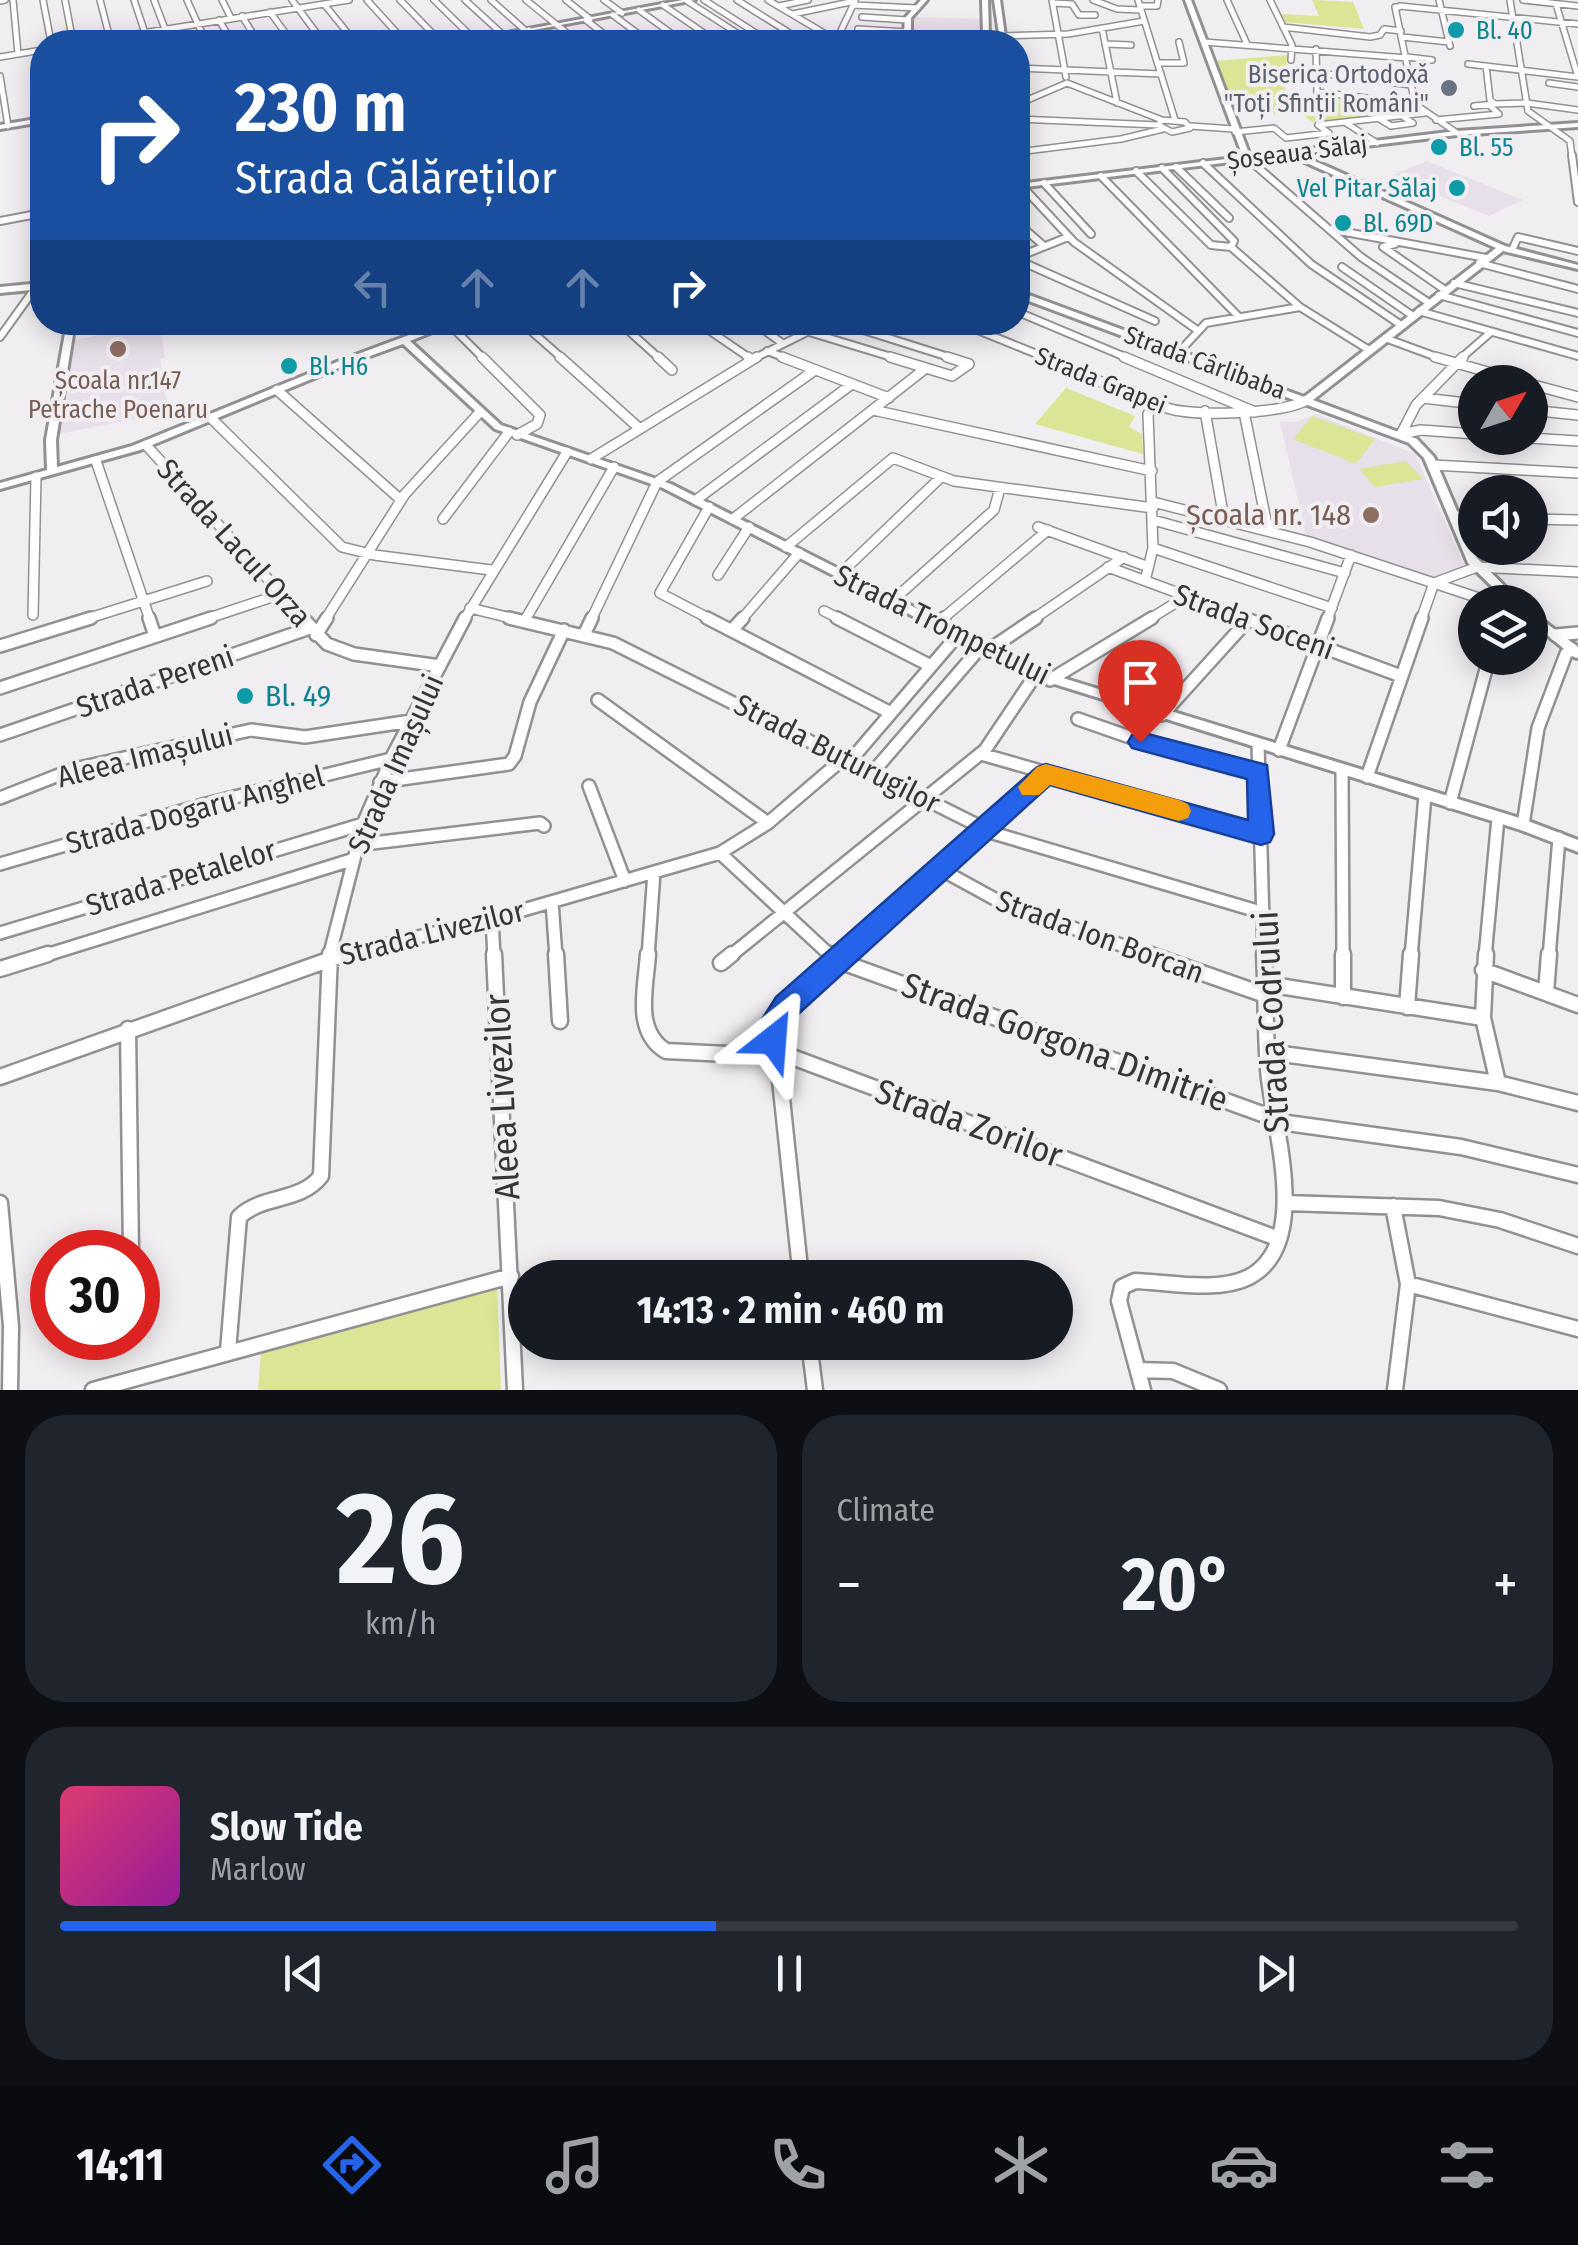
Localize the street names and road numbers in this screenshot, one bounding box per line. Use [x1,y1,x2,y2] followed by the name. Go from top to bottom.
[1225,130,1369,177] street label: Șoseaua Sălaj
[1120,320,1289,406] street label: Strada Cârlibaba
[1031,341,1171,421] street label: Strada Grapei
[149,452,319,634] street label: Strada Lacul Orza
[828,557,1056,693] street label: Strada Trompetului
[1169,576,1339,668] street label: Strada Soceni
[72,638,238,726] street label: Strada Pereni
[341,669,452,859] street label: Strada Imașului
[728,687,946,822] street label: Strada Buturugilor
[53,717,237,796] street label: Aleea Imașului
[62,758,328,862] street label: Strada Dogaru Anghel
[82,832,281,924] street label: Strada Petalelor
[991,883,1209,991] street label: Strada Ion Borcan
[336,893,528,973] street label: Strada Livezilor
[1244,910,1298,1134] street label: Strada Codrului
[896,963,1234,1121] street label: Strada Gorgona Dimitrie
[476,993,528,1201] street label: Aleea Livezilor
[870,1070,1068,1176] street label: Strada Zorilor

